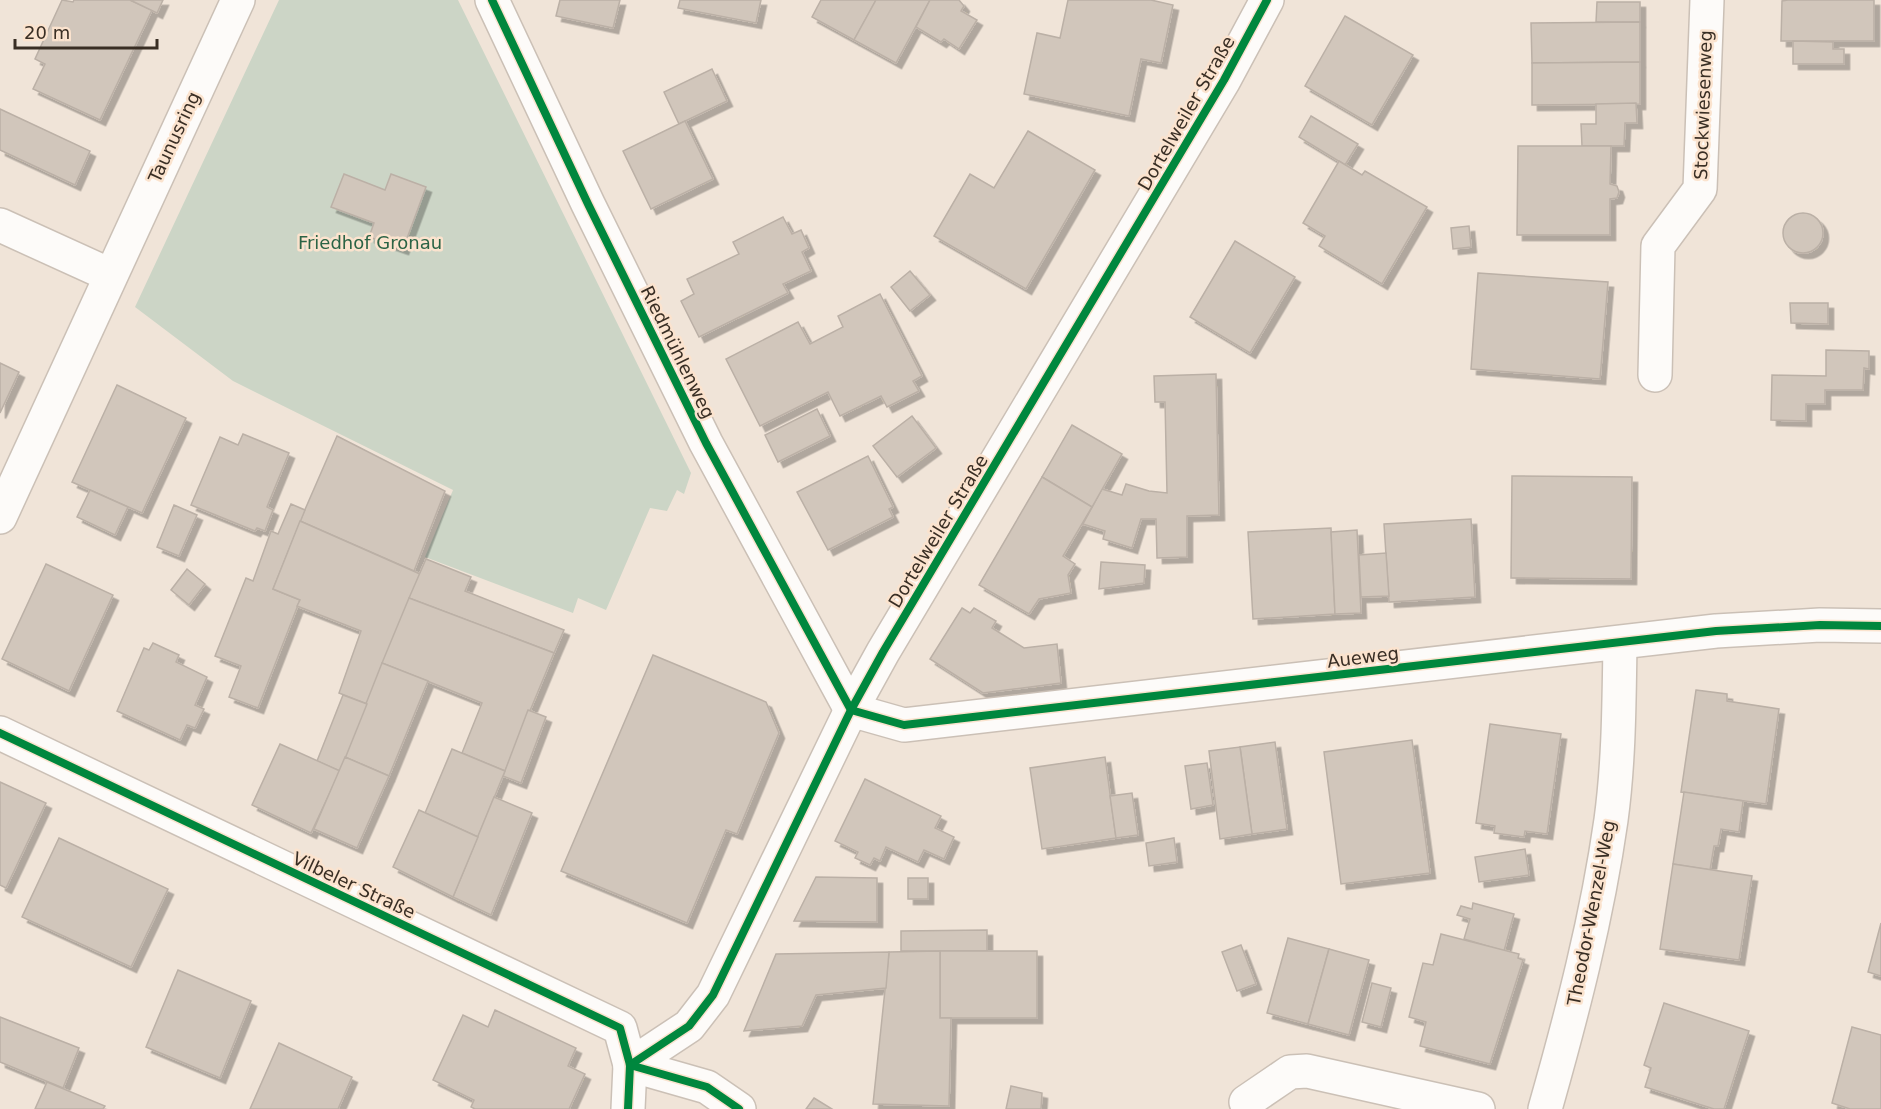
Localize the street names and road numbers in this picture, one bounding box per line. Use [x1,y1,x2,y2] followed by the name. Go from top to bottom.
[1690,30,1716,180] street label: Stockwiesenweg
[1133,32,1239,194] street label: Dortelweiler Straße
[143,88,204,187] street label: Taunusring
[637,282,719,422] street label: Riedmühlenweg
[884,451,992,611] street label: Dortelweiler Straße
[1326,642,1400,672] street label: Aueweg
[1562,818,1619,1009] street label: Theodor-Wenzel-Weg
[289,847,419,923] street label: Vilbeler Straße

